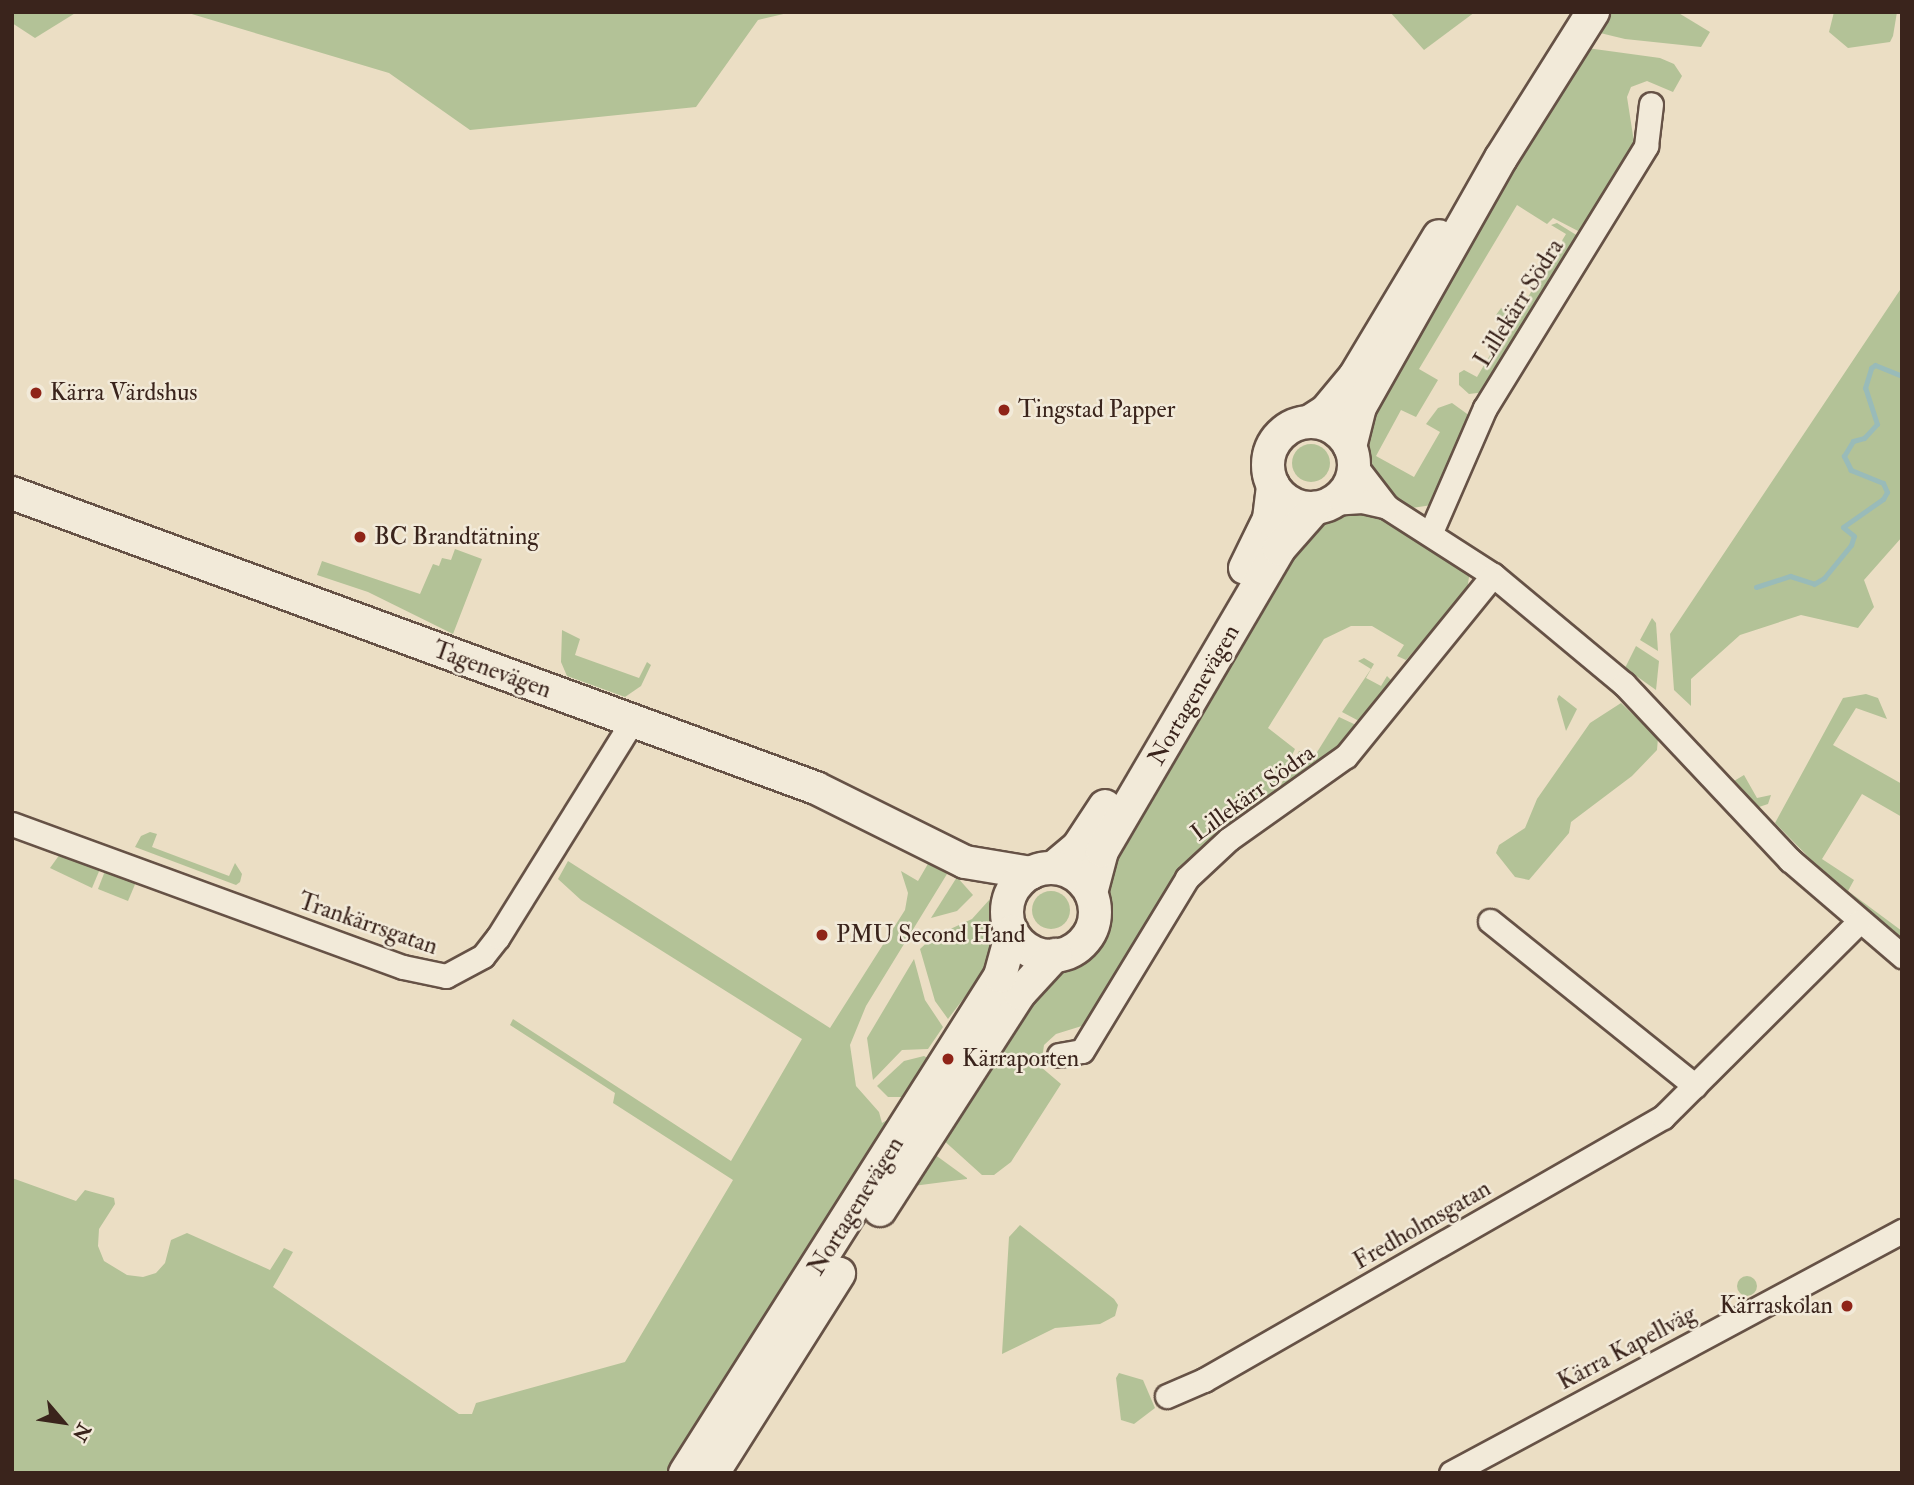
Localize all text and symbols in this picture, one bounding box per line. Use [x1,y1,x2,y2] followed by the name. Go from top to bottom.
[1468,234,1570,372] street label: Lillekärr Södra
[50,379,198,407] place label: Kärra Värdshus
[28,385,44,401] marker: Kärra Värdshus
[1018,396,1175,424] place label: Tingstad Papper
[996,402,1012,418] marker: Tingstad Papper
[374,523,539,551] place label: BC Brandtätning
[352,529,368,545] marker: BC Brandtätning
[1142,620,1246,770] street label: Nortagenevägen
[429,635,555,705] street label: Tagenevägen
[1186,739,1320,847] street label: Lillekärr Södra
[295,887,441,961] street label: Trankärrsgatan
[836,921,1026,949] place label: PMU Second Hand
[814,927,830,943] marker: PMU Second Hand
[962,1045,1079,1073] place label: Kärraporten
[940,1051,956,1067] marker: Kärraporten
[802,1132,910,1280] street label: Nortagenevägen
[1348,1174,1496,1276] street label: Fredholmsgatan
[1720,1292,1833,1320] place label: Kärraskolan
[1839,1298,1855,1314] marker: Kärraskolan
[1553,1300,1701,1396] street label: Kärra Kapellväg
[28,1387,98,1457] north arrow
[67,1419,96,1445] text: N

